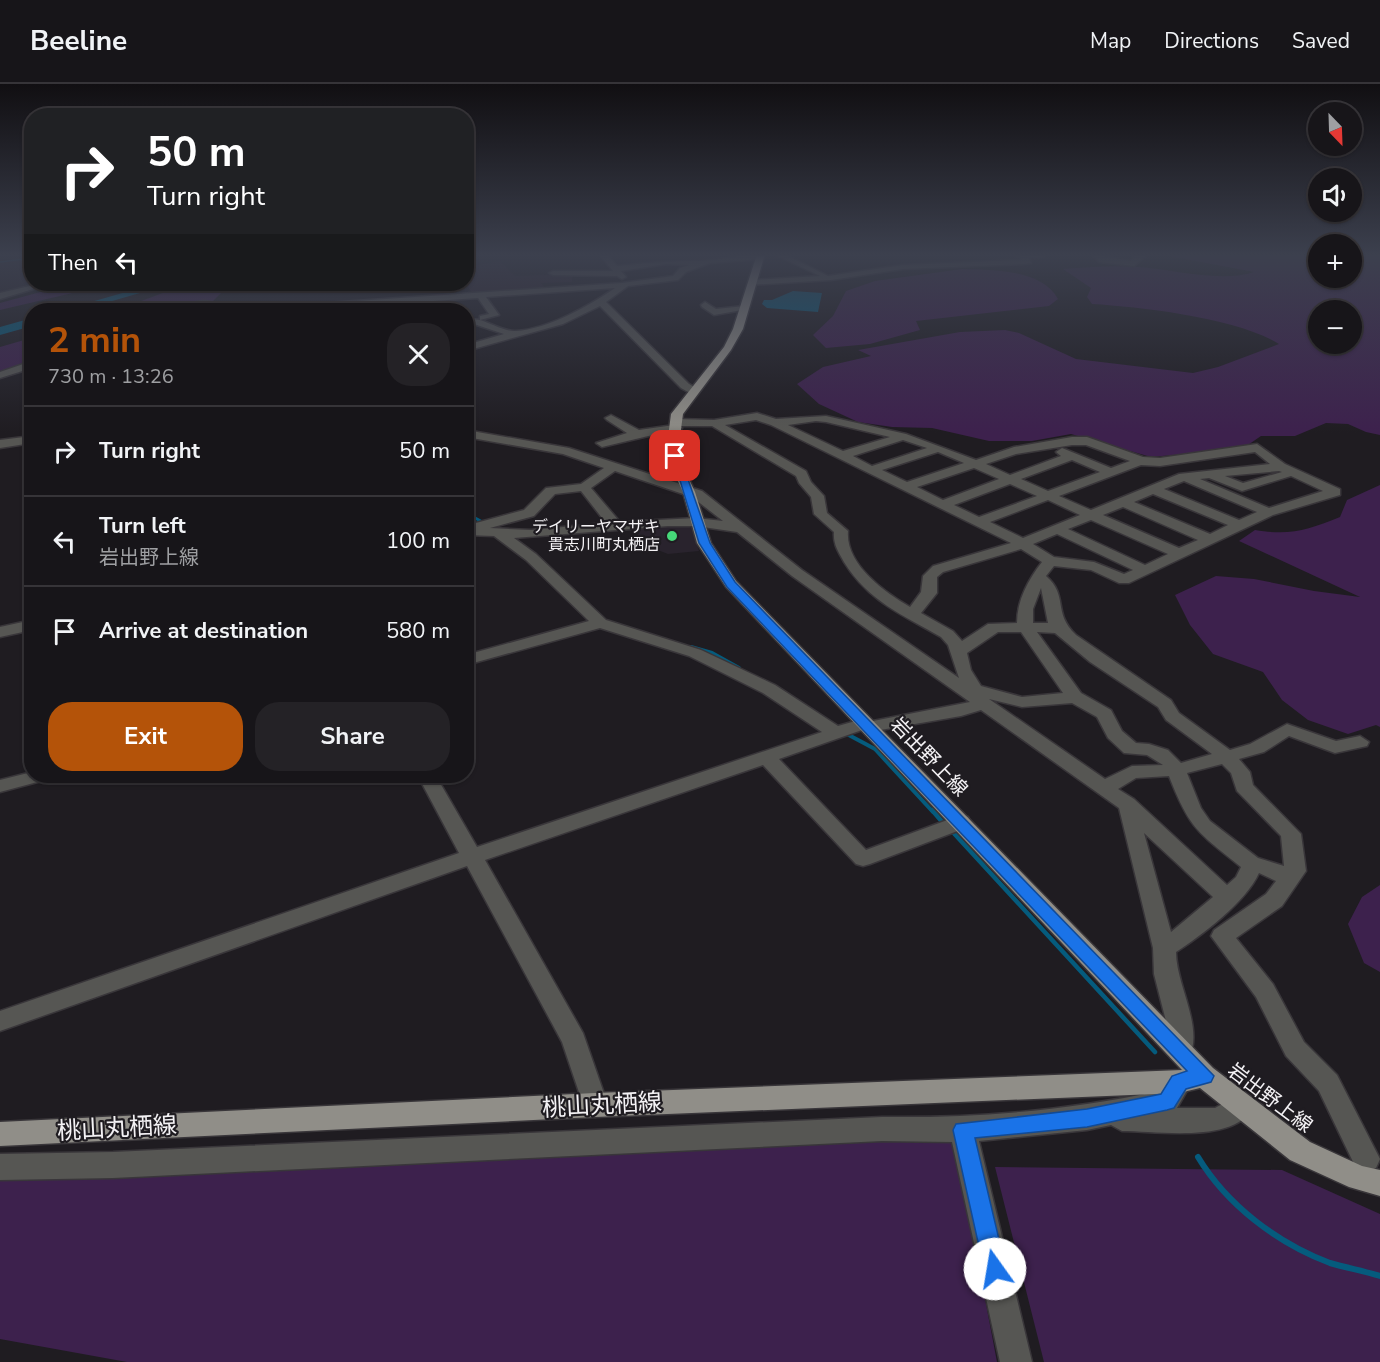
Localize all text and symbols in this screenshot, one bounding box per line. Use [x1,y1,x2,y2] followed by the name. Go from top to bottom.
[30,22,127,60] text: Beeline
[1090,27,1131,55] text: Map
[1164,27,1259,55] text: Directions
[1292,27,1350,55] text: Saved
[1308,102,1362,156] north arrow
[1308,102,1362,354] map controls
[147,124,246,181] text: 50 m
[48,132,126,210] icon: right
[1308,168,1362,222] button: sound
[147,178,265,215] text: Turn right
[1308,234,1362,288] button: +
[110,246,143,279] icon: left
[48,248,98,278] text: Then
[1308,300,1362,354] button: −
[48,316,141,365] text: 2 min
[387,323,450,386] button: close
[48,363,174,390] text: 730 m · 13:26
[649,430,700,481] pin
[48,435,81,468] icon: right
[99,436,200,466] text: Turn right
[399,436,450,466] text: 50 m
[658,439,691,472] icon: arrive
[99,511,186,541] text: Turn left
[532,516,660,556] place label: デイリーヤマザキ 貴志川町丸栖店
[48,525,81,558] icon: left
[386,526,450,556] text: 100 m
[665,529,679,543] marker: デイリーヤマザキ 貴志川町丸栖店
[99,544,199,571] text: 岩出野上線
[48,615,81,648] icon: arrive
[99,616,308,646] text: Arrive at destination
[386,616,450,646] text: 580 m
[48,702,243,771] button: Exit
[255,702,450,771] button: Share
[885,712,973,802] street label: 岩出野上線
[1222,1057,1318,1139] street label: 岩出野上線
[541,1086,663,1124] street label: 桃山丸栖線
[56,1109,178,1147] street label: 桃山丸栖線
[963,1237,1027,1301] position arrow

